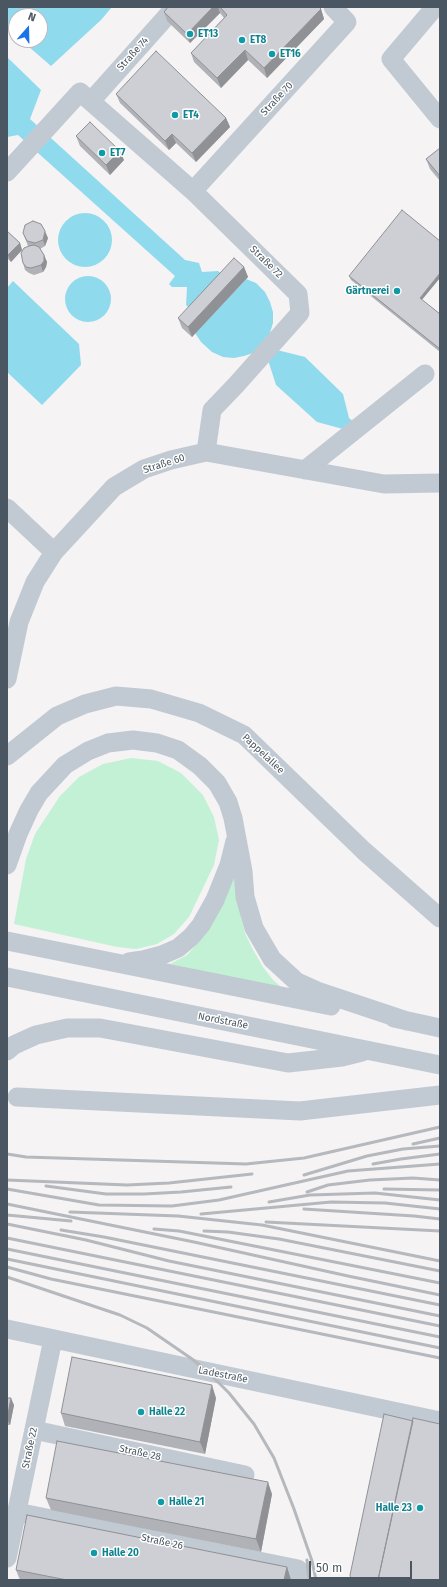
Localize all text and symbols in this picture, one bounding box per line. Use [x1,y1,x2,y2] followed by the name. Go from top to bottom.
[8,8,48,48] north arrow
[26,10,38,25] text: N
[198,28,218,40] place label: ET13
[185,29,195,39] marker: ET13
[250,34,266,46] place label: ET8
[115,35,151,73] street label: Straße 74
[237,35,247,45] marker: ET8
[280,48,301,60] place label: ET16
[267,49,277,59] marker: ET16
[258,80,296,118] street label: Straße 70
[183,109,199,121] place label: ET4
[170,110,180,120] marker: ET4
[110,147,125,159] place label: ET7
[97,148,107,158] marker: ET7
[247,243,285,281] street label: Straße 72
[346,285,389,297] place label: Gärtnerei
[392,286,402,296] marker: Gärtnerei
[142,452,186,476] street label: Straße 60
[240,732,286,776] street label: Pappelallee
[197,1010,249,1032] street label: Nordstraße
[197,1364,249,1386] street label: Ladestraße
[149,1406,185,1418] place label: Halle 22
[136,1407,146,1417] marker: Halle 22
[20,1426,40,1470] street label: Straße 22
[118,1443,162,1463] street label: Straße 28
[169,1496,204,1508] place label: Halle 21
[156,1497,166,1507] marker: Halle 21
[376,1502,412,1514] place label: Halle 23
[415,1503,425,1513] marker: Halle 23
[140,1532,184,1552] street label: Straße 26
[102,1547,139,1559] place label: Halle 20
[89,1548,99,1558] marker: Halle 20
[311,1553,414,1579] scale bar
[316,1561,342,1575] text: 50 m

